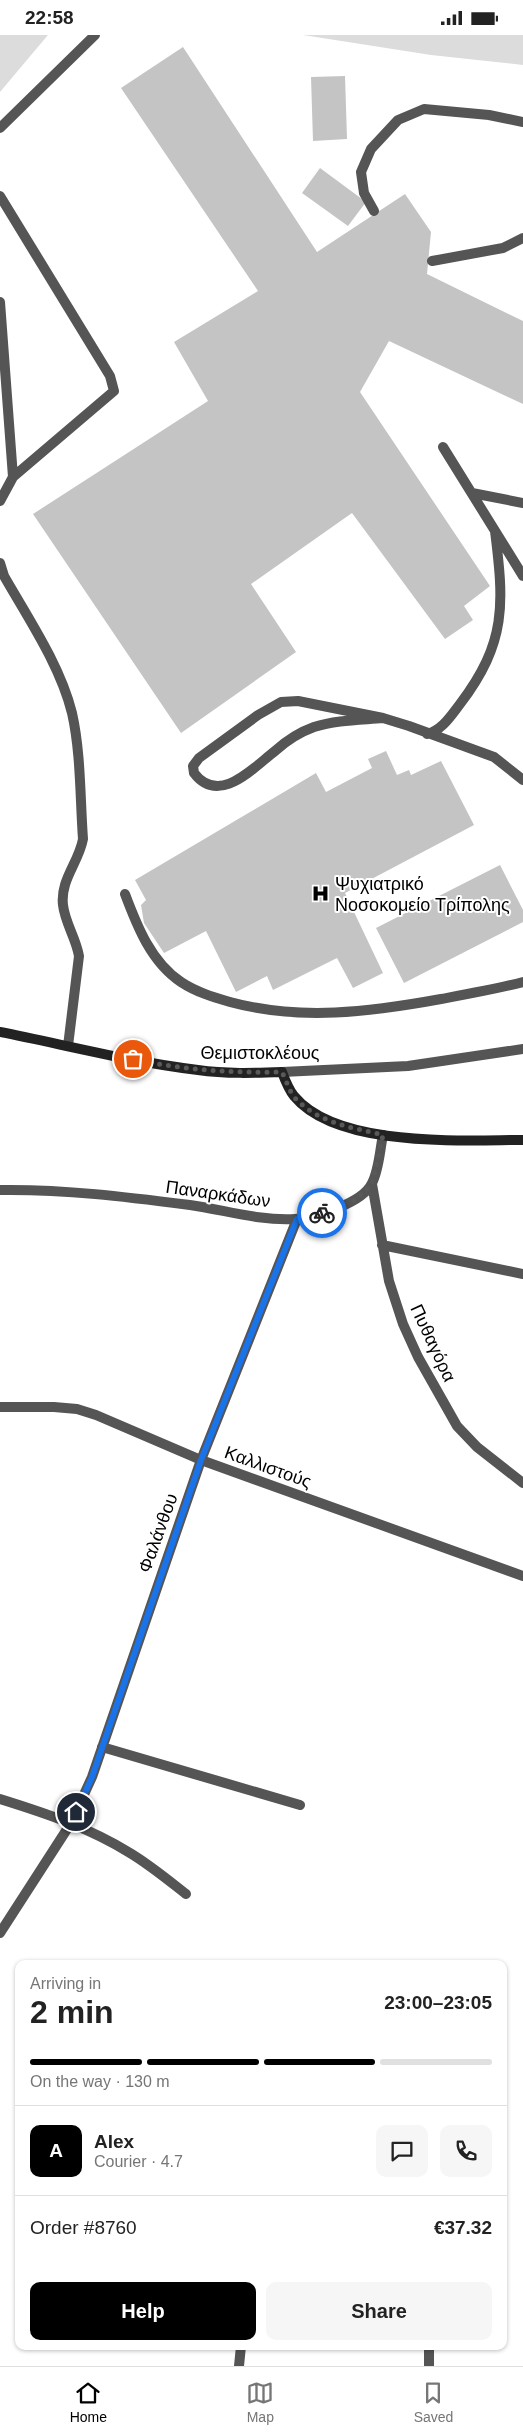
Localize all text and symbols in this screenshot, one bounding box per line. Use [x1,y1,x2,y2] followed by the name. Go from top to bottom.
[25,7,74,28] text: 22:58
[335,874,510,915] place label: Ψυχιατρικό Νοσοκομείο Τρίπολης
[311,884,331,904] hospital icon: Ψυχιατρικό Νοσοκομείο Τρίπολης
[112,1038,154,1080] pin
[201,1043,320,1063] street label: Θεμιστοκλέους
[119,1045,147,1073] icon: bag
[164,1177,272,1211] street label: Παναρκάδων
[297,1188,347,1238] courier
[308,1199,336,1227] icon: bike
[406,1301,460,1385] street label: Πυθαγόρα
[222,1442,314,1492] street label: Καλλιστούς
[134,1491,182,1575] street label: Φαλάνθου
[55,1791,97,1833] pin
[62,1798,90,1826] icon: home
[30,1975,101,1992] text: Arriving in
[384,1992,492,2013] text: 23:00–23:05
[30,1994,114,2030] text: 2 min
[30,2073,170,2090] text: On the way · 130 m
[376,2125,428,2177] button: chat
[440,2125,492,2177] button: phone
[94,2131,134,2152] text: Alex
[49,2140,63,2161] text: A
[94,2153,183,2170] text: Courier · 4.7
[30,2217,137,2238] text: Order #8760
[434,2217,492,2238] text: €37.32
[30,2282,256,2340] button: Help
[266,2282,492,2340] button: Share
[70,2379,107,2425] tab: Home
[246,2379,274,2425] tab: Map
[414,2379,453,2425] tab: Saved

